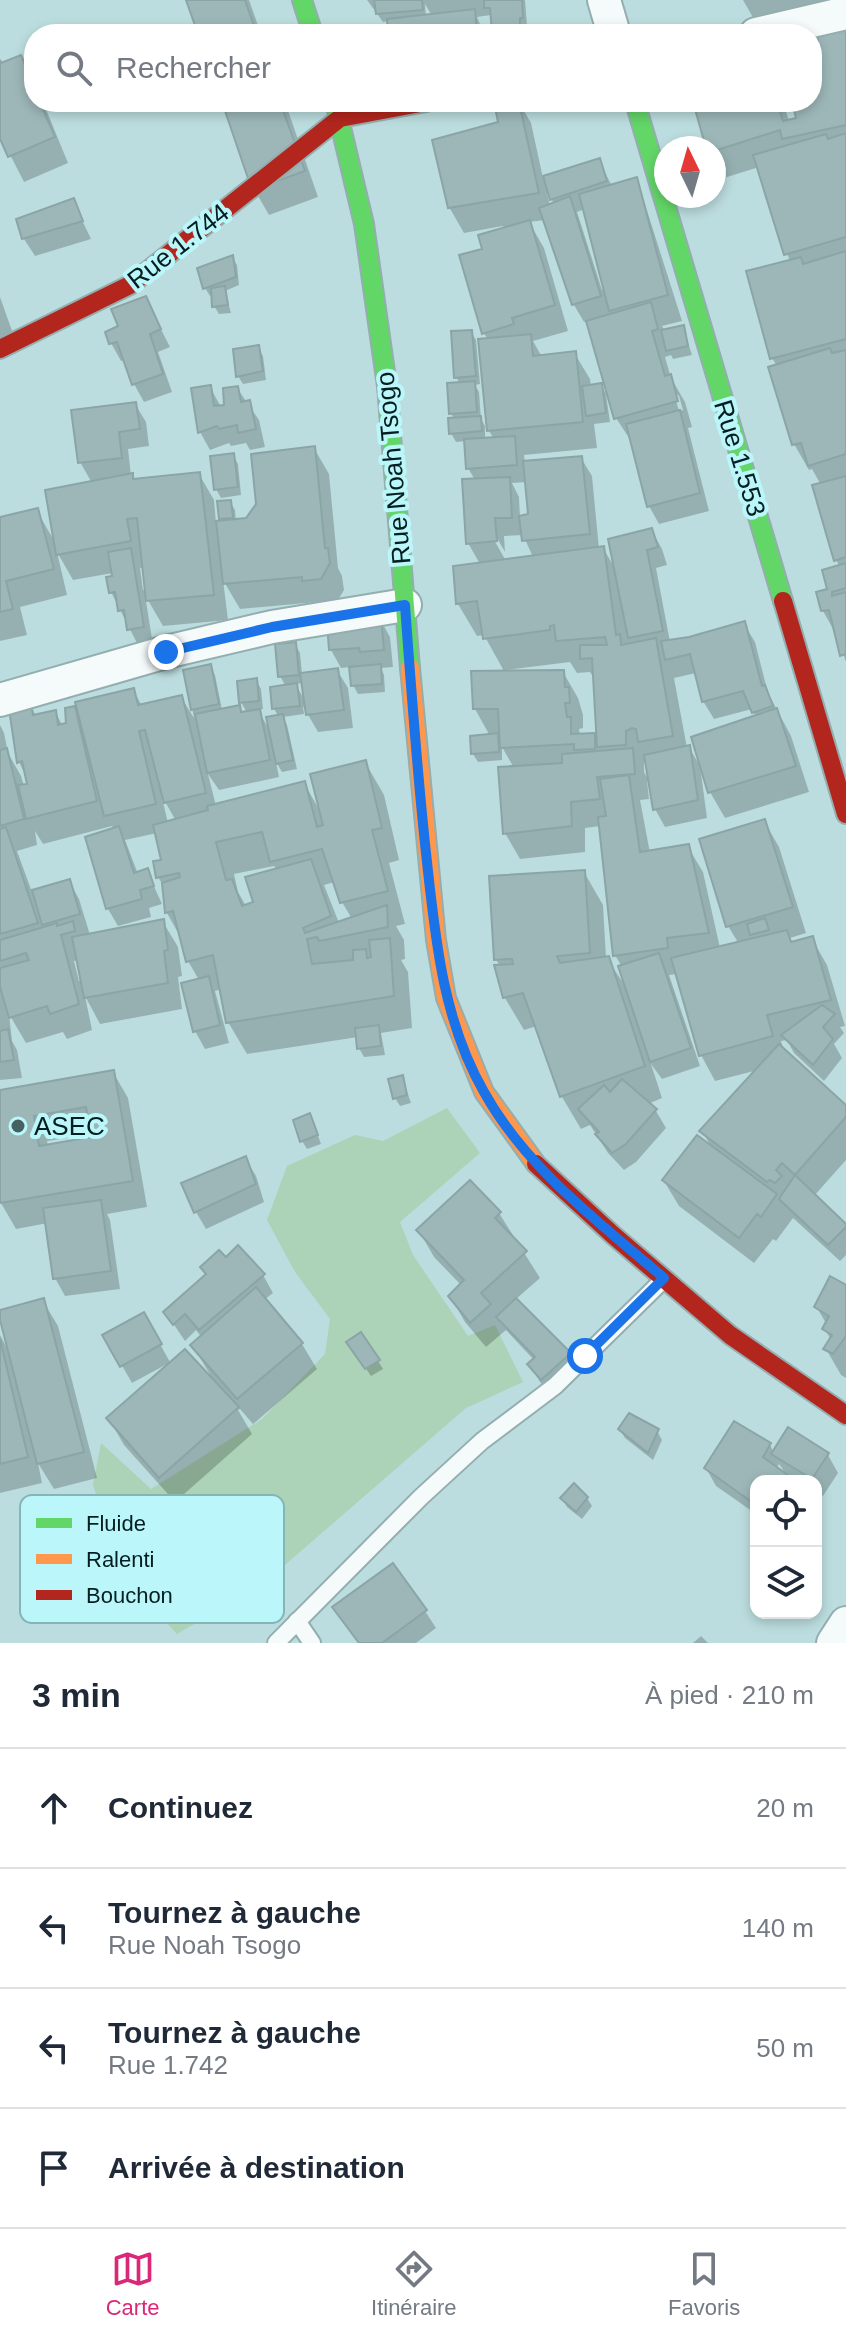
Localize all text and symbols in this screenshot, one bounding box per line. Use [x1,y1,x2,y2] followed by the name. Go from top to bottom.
[24,24,822,112] search box
[52,46,96,90] icon: search
[116,51,271,84] text: Rechercher
[654,136,726,208] north arrow
[121,197,235,295] street label: Rue 1.744
[370,370,416,566] street label: Rue Noah Tsogo
[708,396,772,520] street label: Rue 1.553
[148,634,184,670] route end
[34,1111,105,1141] place label: ASEC
[9,1117,27,1135] marker: ASEC
[567,1338,603,1374] route start
[750,1475,822,1619] map controls
[750,1475,822,1547] button: locate
[20,1495,284,1623] legend
[86,1511,146,1536] text: Fluide
[86,1547,154,1572] text: Ralenti
[750,1547,822,1619] button: layers
[86,1583,173,1608] text: Bouchon
[32,1676,121,1714] text: 3 min
[645,1680,814,1710] text: À pied · 210 m
[32,1786,76,1830] icon: ahead
[108,1791,253,1824] text: Continuez
[756,1793,814,1823] text: 20 m
[108,1896,361,1929] text: Tournez à gauche
[32,1906,76,1950] icon: left
[742,1913,814,1943] text: 140 m
[108,1930,301,1960] text: Rue Noah Tsogo
[108,2016,361,2049] text: Tournez à gauche
[32,2026,76,2070] icon: left
[756,2033,814,2063] text: 50 m
[108,2050,228,2080] text: Rue 1.742
[32,2146,76,2190] icon: arrive
[108,2151,405,2184] text: Arrivée à destination
[106,2247,160,2321] tab: Carte
[371,2247,457,2321] tab: Itinéraire
[668,2247,740,2321] tab: Favoris

